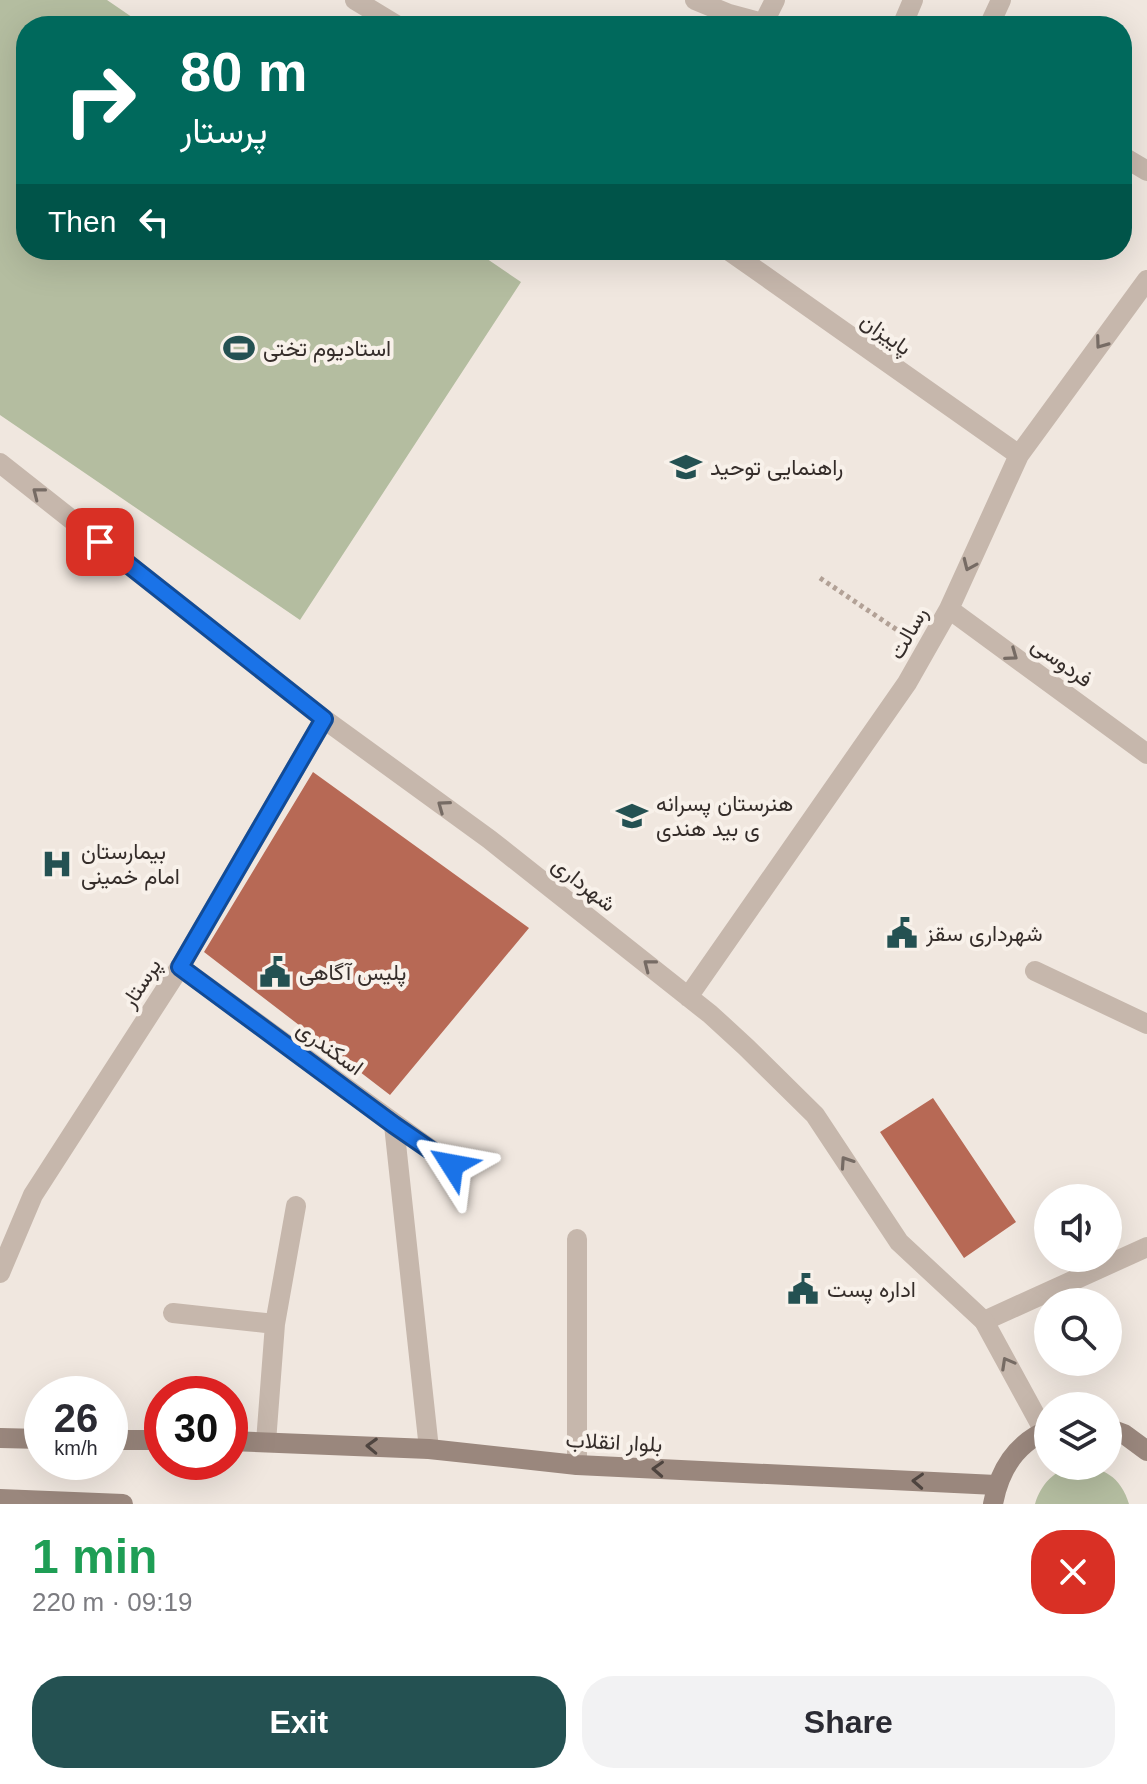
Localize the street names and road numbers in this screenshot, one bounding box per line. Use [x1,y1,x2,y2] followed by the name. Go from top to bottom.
[855,308,916,362] street label: پاییزان
[884,603,933,664] street label: رسالت
[1026,632,1097,693] street label: فردوسی
[547,851,621,917] street label: شهرداری
[115,954,168,1014] street label: پرستار
[291,1016,368,1081] street label: اسکندری
[565,1427,663,1458] street label: بلوار انقلاب

